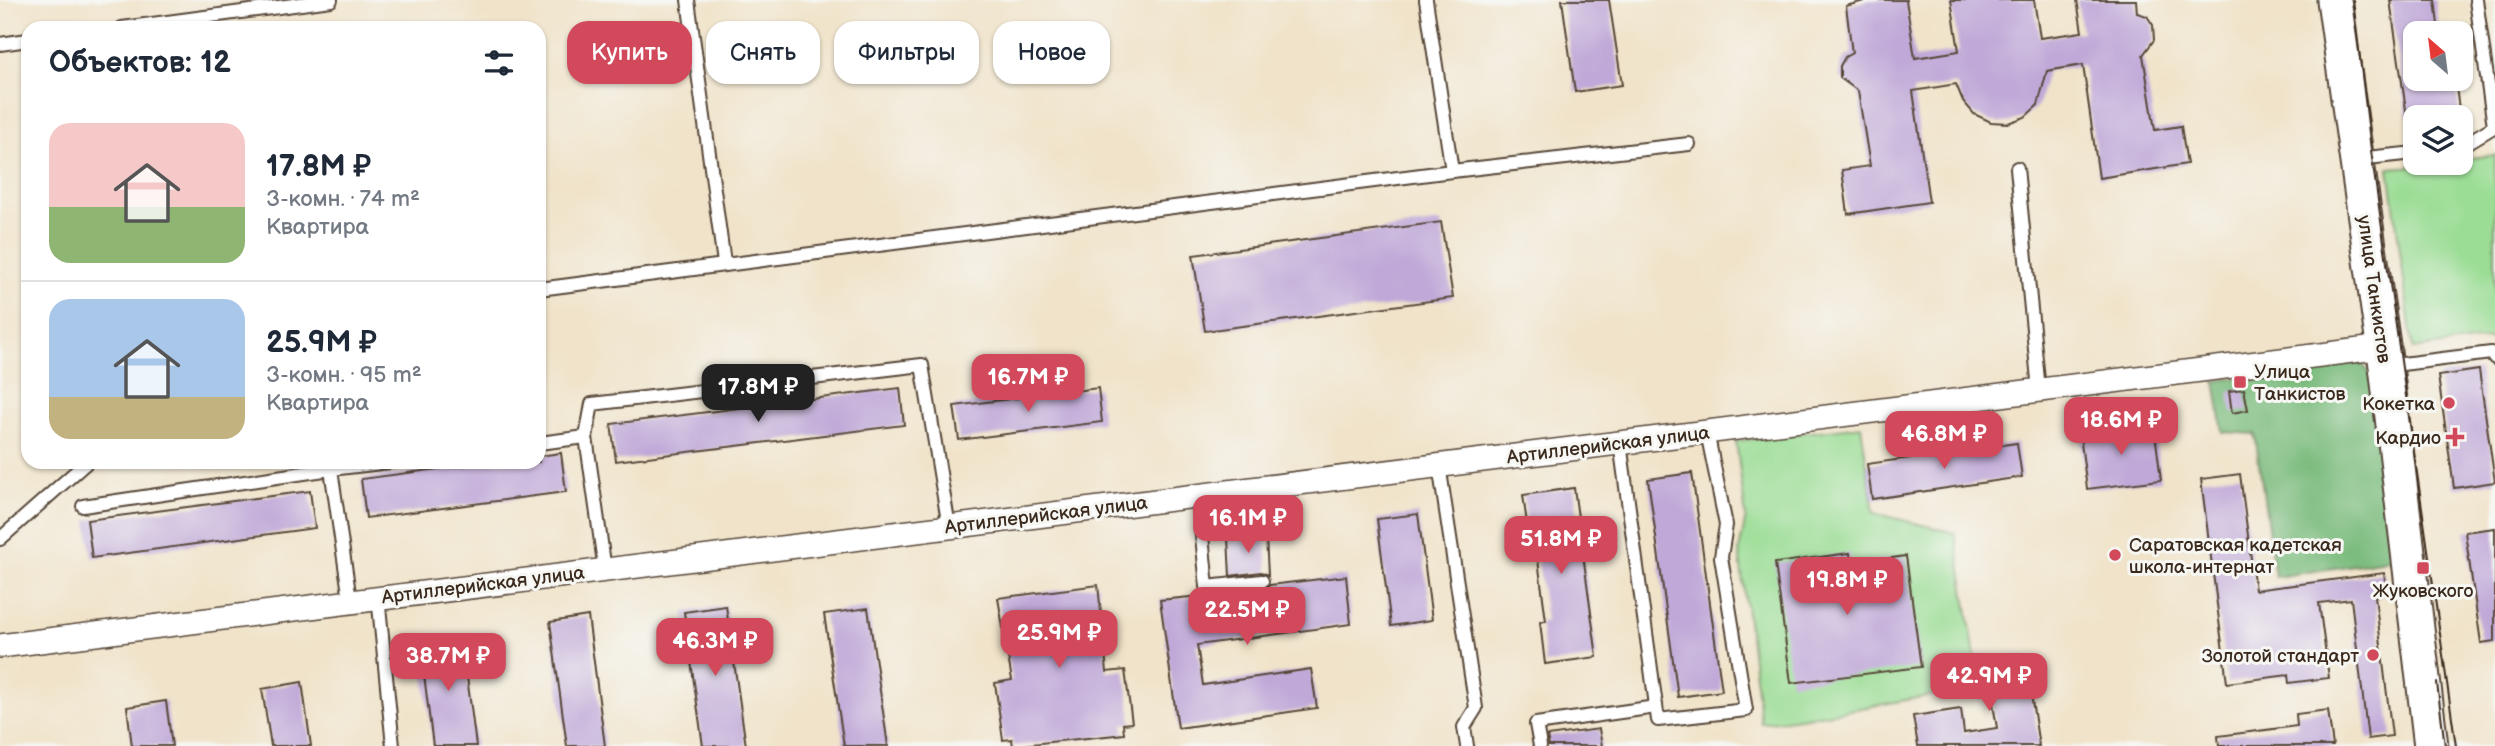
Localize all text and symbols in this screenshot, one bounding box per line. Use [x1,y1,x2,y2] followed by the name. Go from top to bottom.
[567,21,692,84] chip: Купить
[706,21,820,84] chip: Снять
[834,21,979,84] chip: Фильтры
[993,21,1110,84] chip: Новое
[2403,21,2473,91] north arrow
[2403,21,2473,175] map controls
[480,44,518,82] icon: filters
[49,45,231,81] text: Объектов: 12
[2403,105,2473,175] button: layers
[266,149,371,185] text: 17.8M ₽
[105,151,189,235] icon: home
[266,185,420,213] text: 3-комн. · 74 m²
[266,213,369,241] text: Квартира
[2352,214,2395,365] street label: улица Танкистов
[266,325,377,361] text: 25.9M ₽
[105,327,189,411] icon: home
[963,354,1093,414] pin: 16.7M ₽
[266,361,422,389] text: 3-комн. · 95 m²
[2254,361,2345,406] place label: Улица Танкистов
[988,363,1068,391] text: 16.7M ₽
[693,364,823,424] pin: 17.8M ₽
[718,373,798,401] text: 17.8M ₽
[2232,374,2248,390] marker: Улица Танкистов
[266,389,369,417] text: Квартира
[2362,393,2435,416] place label: Кокетка
[2441,395,2457,411] marker: Кокетка
[2056,398,2186,457] pin: 18.6M ₽
[2080,406,2162,434] text: 18.6M ₽
[1879,412,2009,471] pin: 46.8M ₽
[1901,420,1987,448] text: 46.8M ₽
[1504,422,1711,469] street label: Артиллерийская улица
[2375,427,2441,450] place label: Кардио
[2447,429,2463,445] marker: Кардио
[942,492,1149,539] street label: Артиллерийская улица
[1183,496,1313,555] pin: 16.1M ₽
[1209,504,1287,532] text: 16.1M ₽
[1496,516,1626,576] pin: 51.8M ₽
[1520,525,1602,553] text: 51.8M ₽
[2129,534,2342,579] place label: Саратовская кадетская школа-интернат
[2107,547,2123,563] marker: Саратовская кадетская школа-интернат
[1782,558,1912,617] pin: 19.8M ₽
[2415,560,2431,576] marker: Жуковского
[379,562,586,609] street label: Артиллерийская улица
[1806,566,1888,594] text: 19.8M ₽
[2373,580,2474,603] place label: Жуковского
[1182,588,1312,647] pin: 22.5M ₽
[1204,596,1290,624] text: 22.5M ₽
[994,610,1124,670] pin: 25.9M ₽
[650,618,780,678] pin: 46.3M ₽
[1016,619,1102,647] text: 25.9M ₽
[672,627,758,655] text: 46.3M ₽
[383,634,513,693] pin: 38.7M ₽
[406,642,490,670] text: 38.7M ₽
[2202,645,2359,668] place label: Золотой стандарт
[2365,647,2381,663] marker: Золотой стандарт
[1924,654,2054,713] pin: 42.9M ₽
[1946,662,2032,690] text: 42.9M ₽

